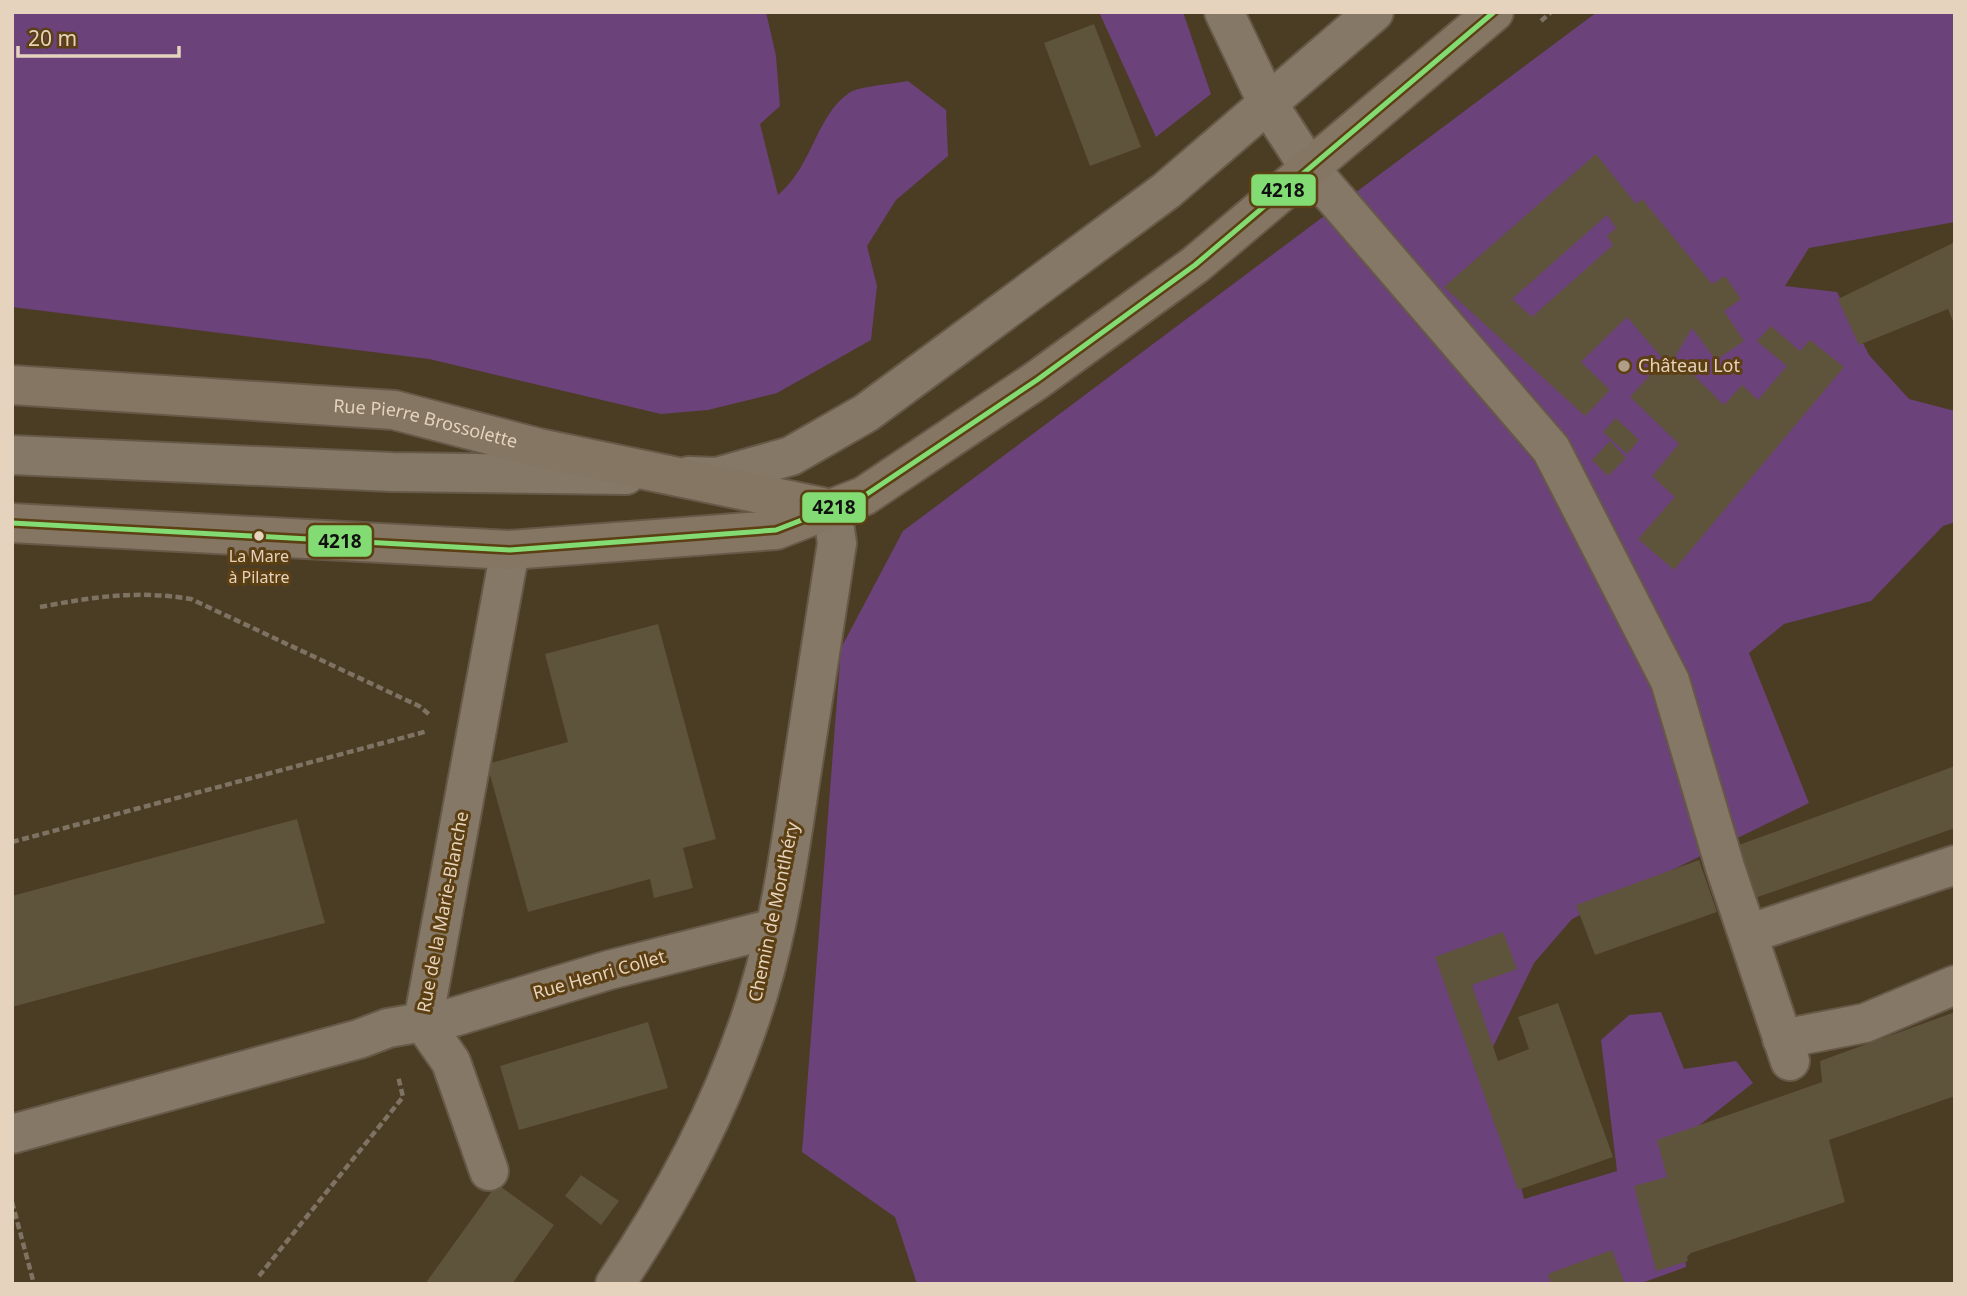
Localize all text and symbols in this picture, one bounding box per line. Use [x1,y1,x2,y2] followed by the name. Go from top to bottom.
[18,14,178,58] scale bar
[28,24,77,52] text: 20 m
[1250,173,1317,207] line badge: 4218
[1261,177,1305,203] text: 4218
[1638,353,1740,377] place label: Château Lot
[1616,358,1632,374] marker: Château Lot
[333,393,520,453] street label: Rue Pierre Brossolette
[801,491,867,524] line badge: 4218
[812,494,856,520] text: 4218
[307,524,373,558] line badge: 4218
[318,528,362,554] text: 4218
[252,529,266,543] marker: La Mare à Pilatre
[228,545,290,588] place label: La Mare à Pilatre
[411,809,473,1014] street label: Rue de la Marie-Blanche
[742,819,804,1004] street label: Chemin de Montlhéry
[530,944,668,1004] street label: Rue Henri Collet

